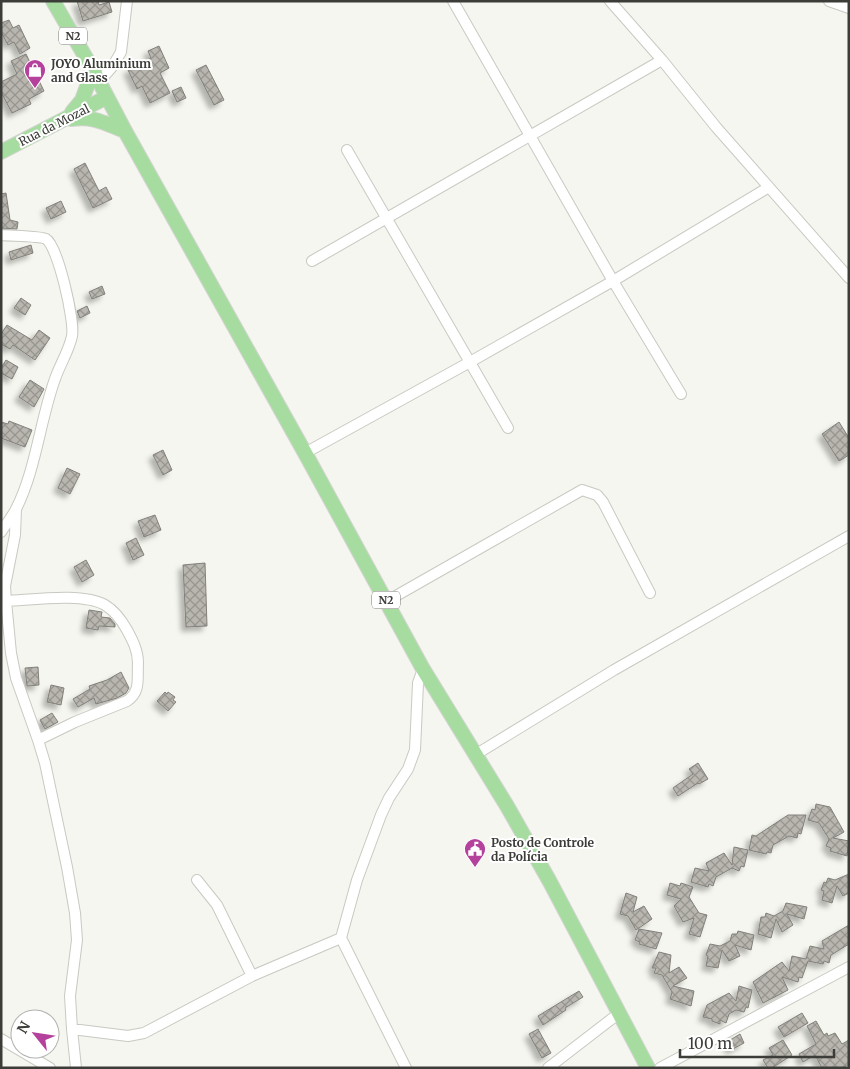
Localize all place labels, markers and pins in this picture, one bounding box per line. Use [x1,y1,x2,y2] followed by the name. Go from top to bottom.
[50,56,151,85] place label: JOYO Aluminium and Glass
[23,58,47,89] shop icon: JOYO Aluminium and Glass
[491,835,595,864] place label: Posto de Controle da Polícia
[463,837,487,868] public building icon: Posto de Controle da Polícia

